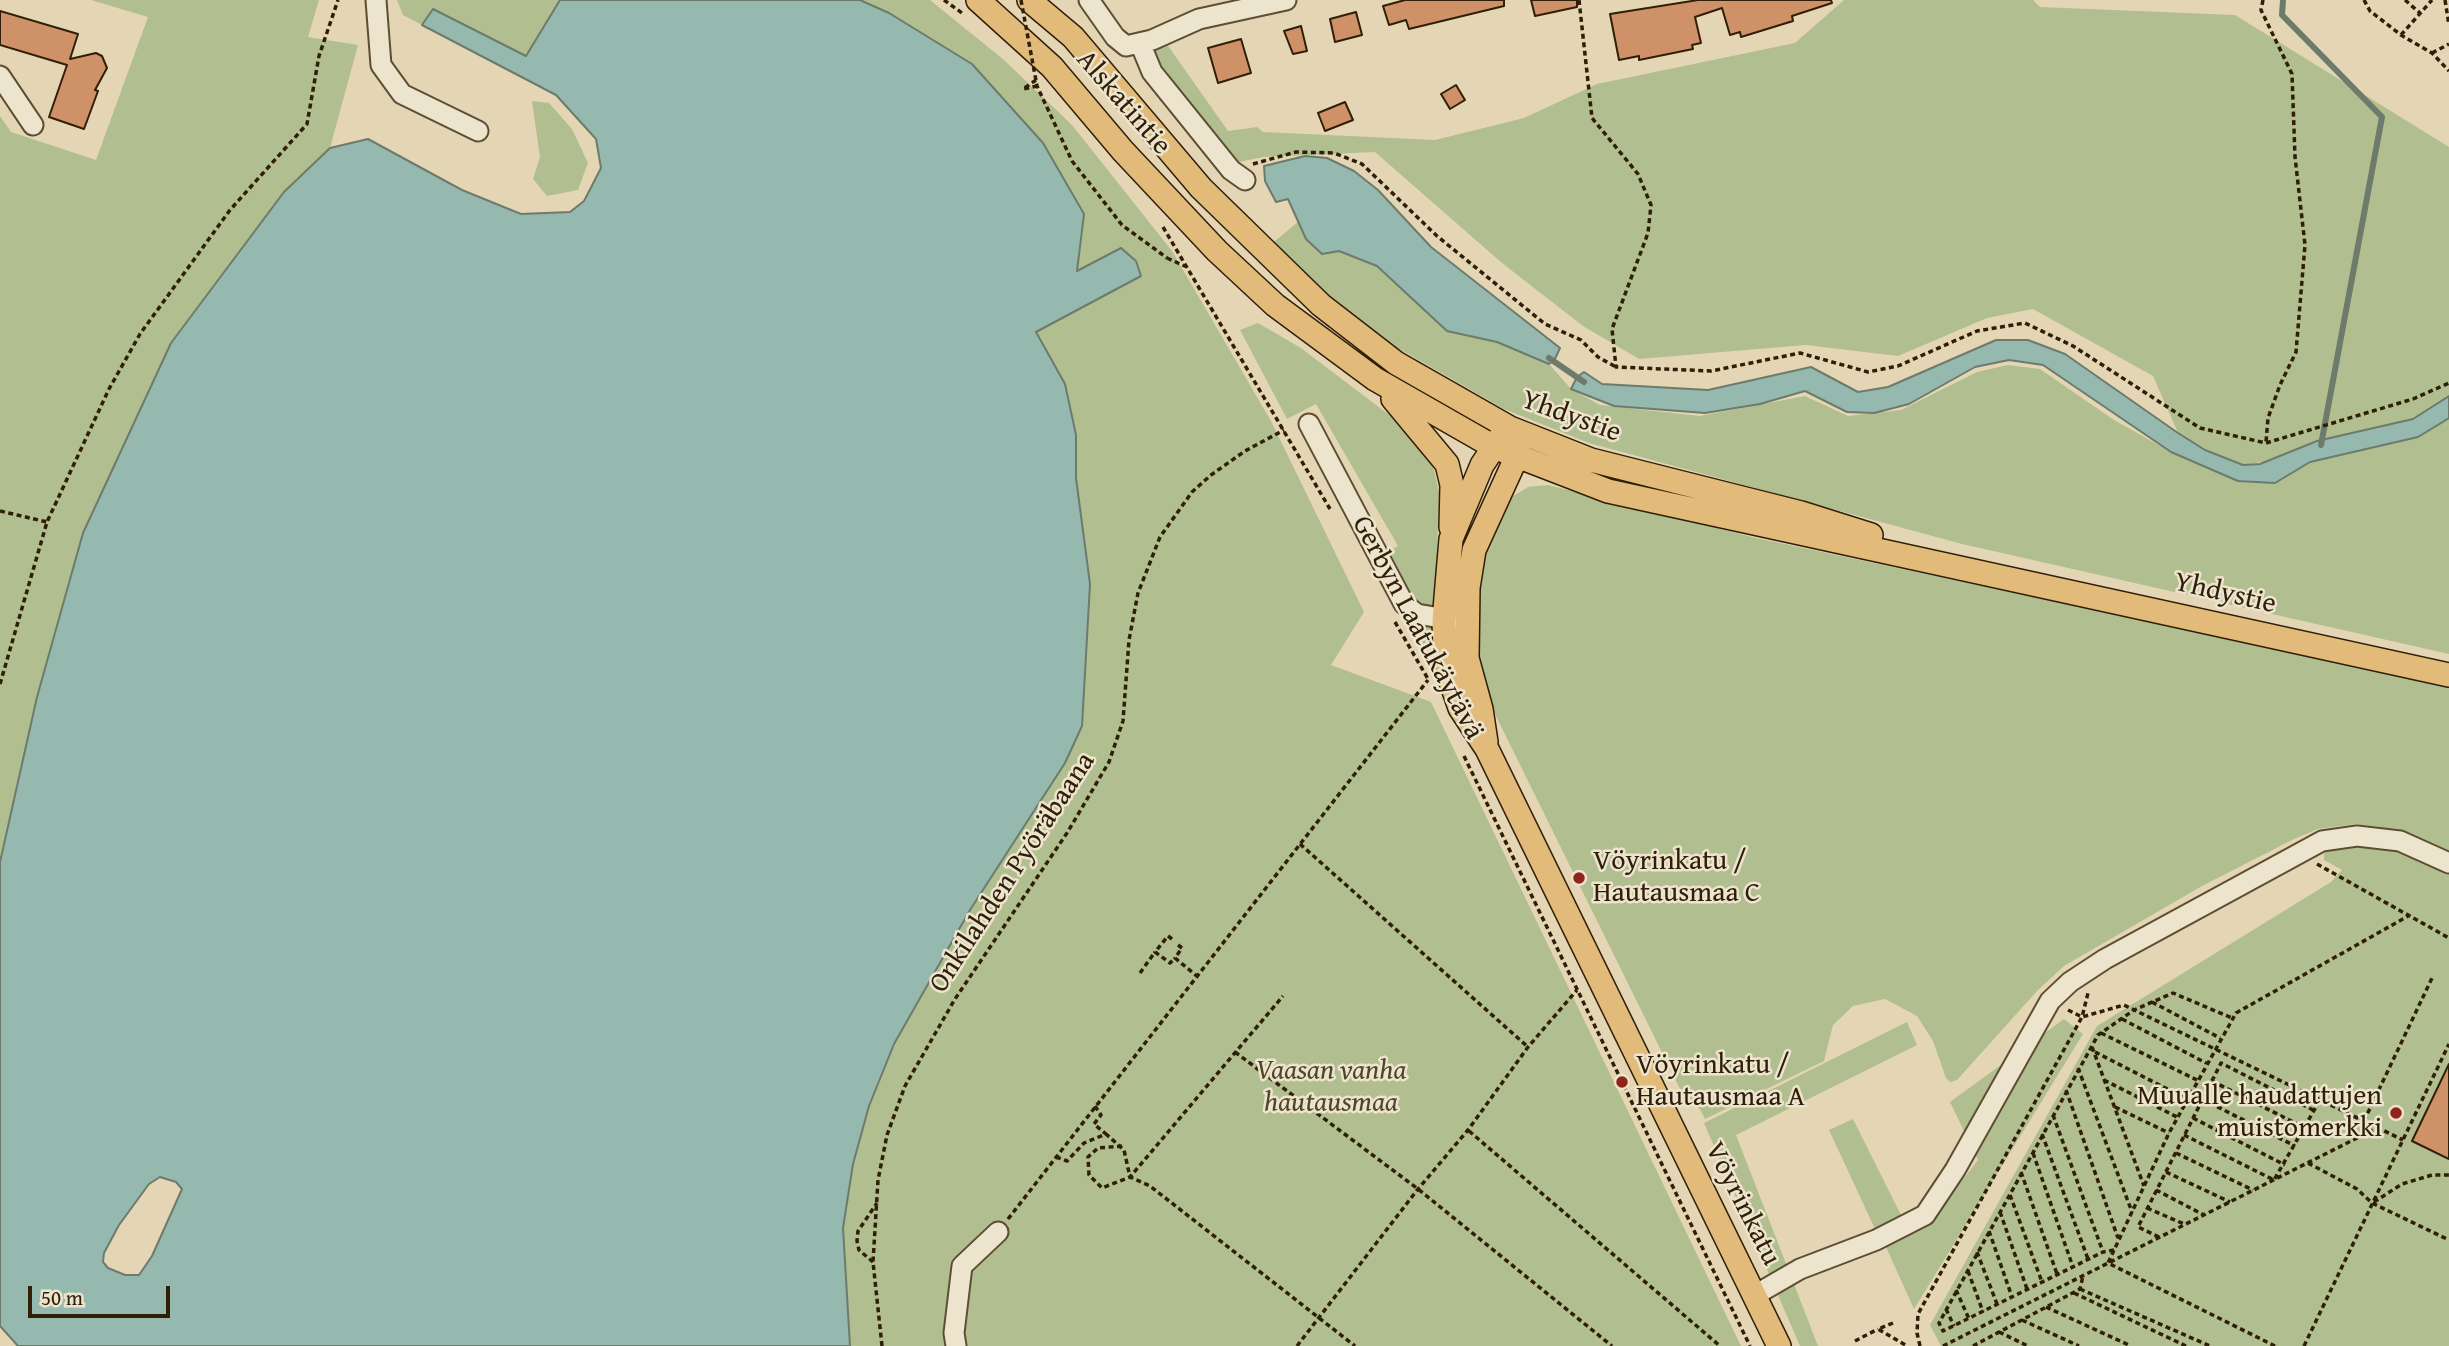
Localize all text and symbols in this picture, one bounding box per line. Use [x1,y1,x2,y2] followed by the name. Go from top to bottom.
[1068,44,1178,162] street label: Alskatintie
[1517,384,1625,450] street label: Yhdystie
[1344,510,1490,746] street label: Gerbyn Laatukäytävä
[2171,566,2279,622] street label: Yhdystie
[923,747,1103,999] street label: Onkilahden Pyöräbaana
[1593,845,1760,911] place label: Vöyrinkatu / Hautausmaa C
[1571,870,1587,886] marker: Vöyrinkatu / Hautausmaa C
[1636,1049,1805,1115] place label: Vöyrinkatu / Hautausmaa A
[1256,1055,1406,1121] park label: Vaasan vanha hautausmaa
[1614,1074,1630,1090] marker: Vöyrinkatu / Hautausmaa A
[2137,1080,2382,1146] place label: Muualle haudattujen muistomerkki
[2388,1105,2404,1121] marker: Muualle haudattujen muistomerkki
[1697,1137,1787,1271] street label: Vöyrinkatu
[32,1272,173,1316] scale bar
[41,1282,83,1313] text: 50 m

